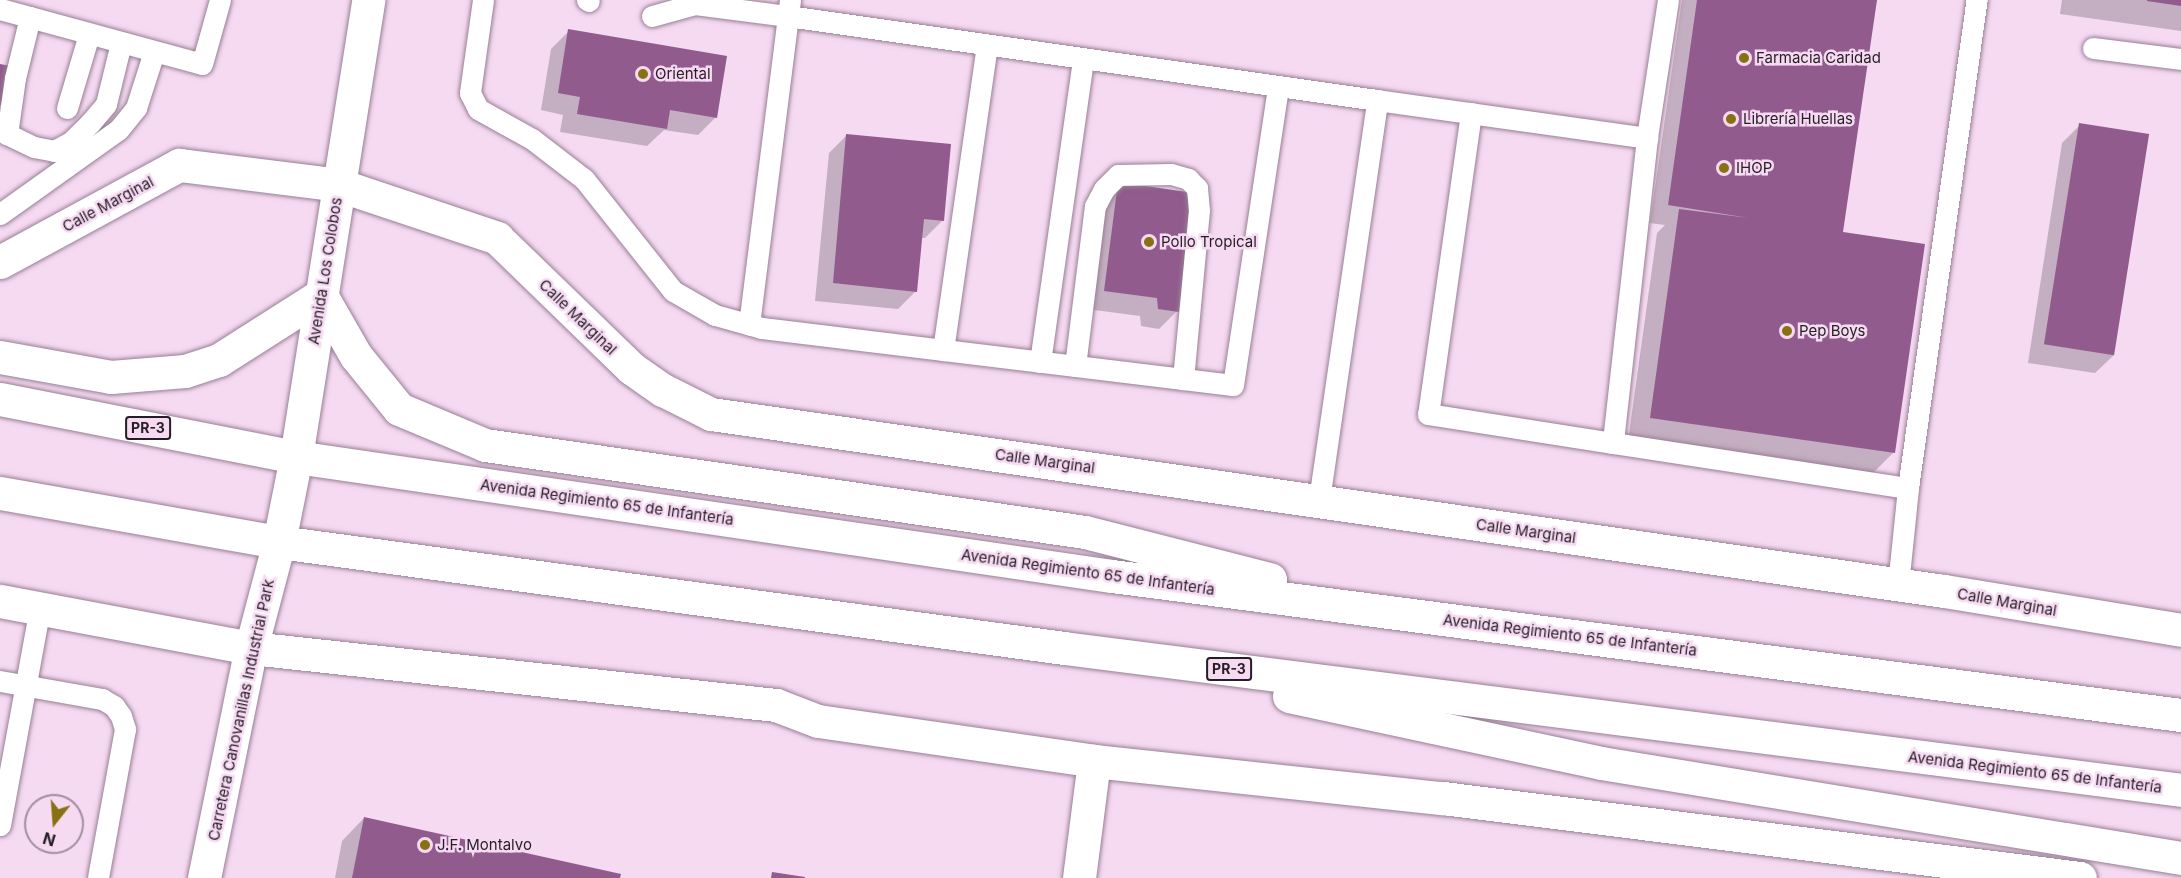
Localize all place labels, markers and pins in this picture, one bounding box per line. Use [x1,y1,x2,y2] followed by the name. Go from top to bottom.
[1756,49,1881,67] place label: Farmacia Caridad
[1737,51,1751,65] marker: Farmacia Caridad
[655,65,711,83] place label: Oriental
[636,67,650,81] marker: Oriental
[1743,110,1853,128] place label: Librería Huellas
[1724,112,1738,126] marker: Librería Huellas
[1736,159,1772,177] place label: IHOP
[1717,161,1731,175] marker: IHOP
[1161,233,1257,251] place label: Pollo Tropical
[1142,235,1156,249] marker: Pollo Tropical
[1799,322,1866,340] place label: Pep Boys
[1780,324,1794,338] marker: Pep Boys
[437,836,532,854] place label: J.F. Montalvo
[418,838,432,852] marker: J.F. Montalvo

